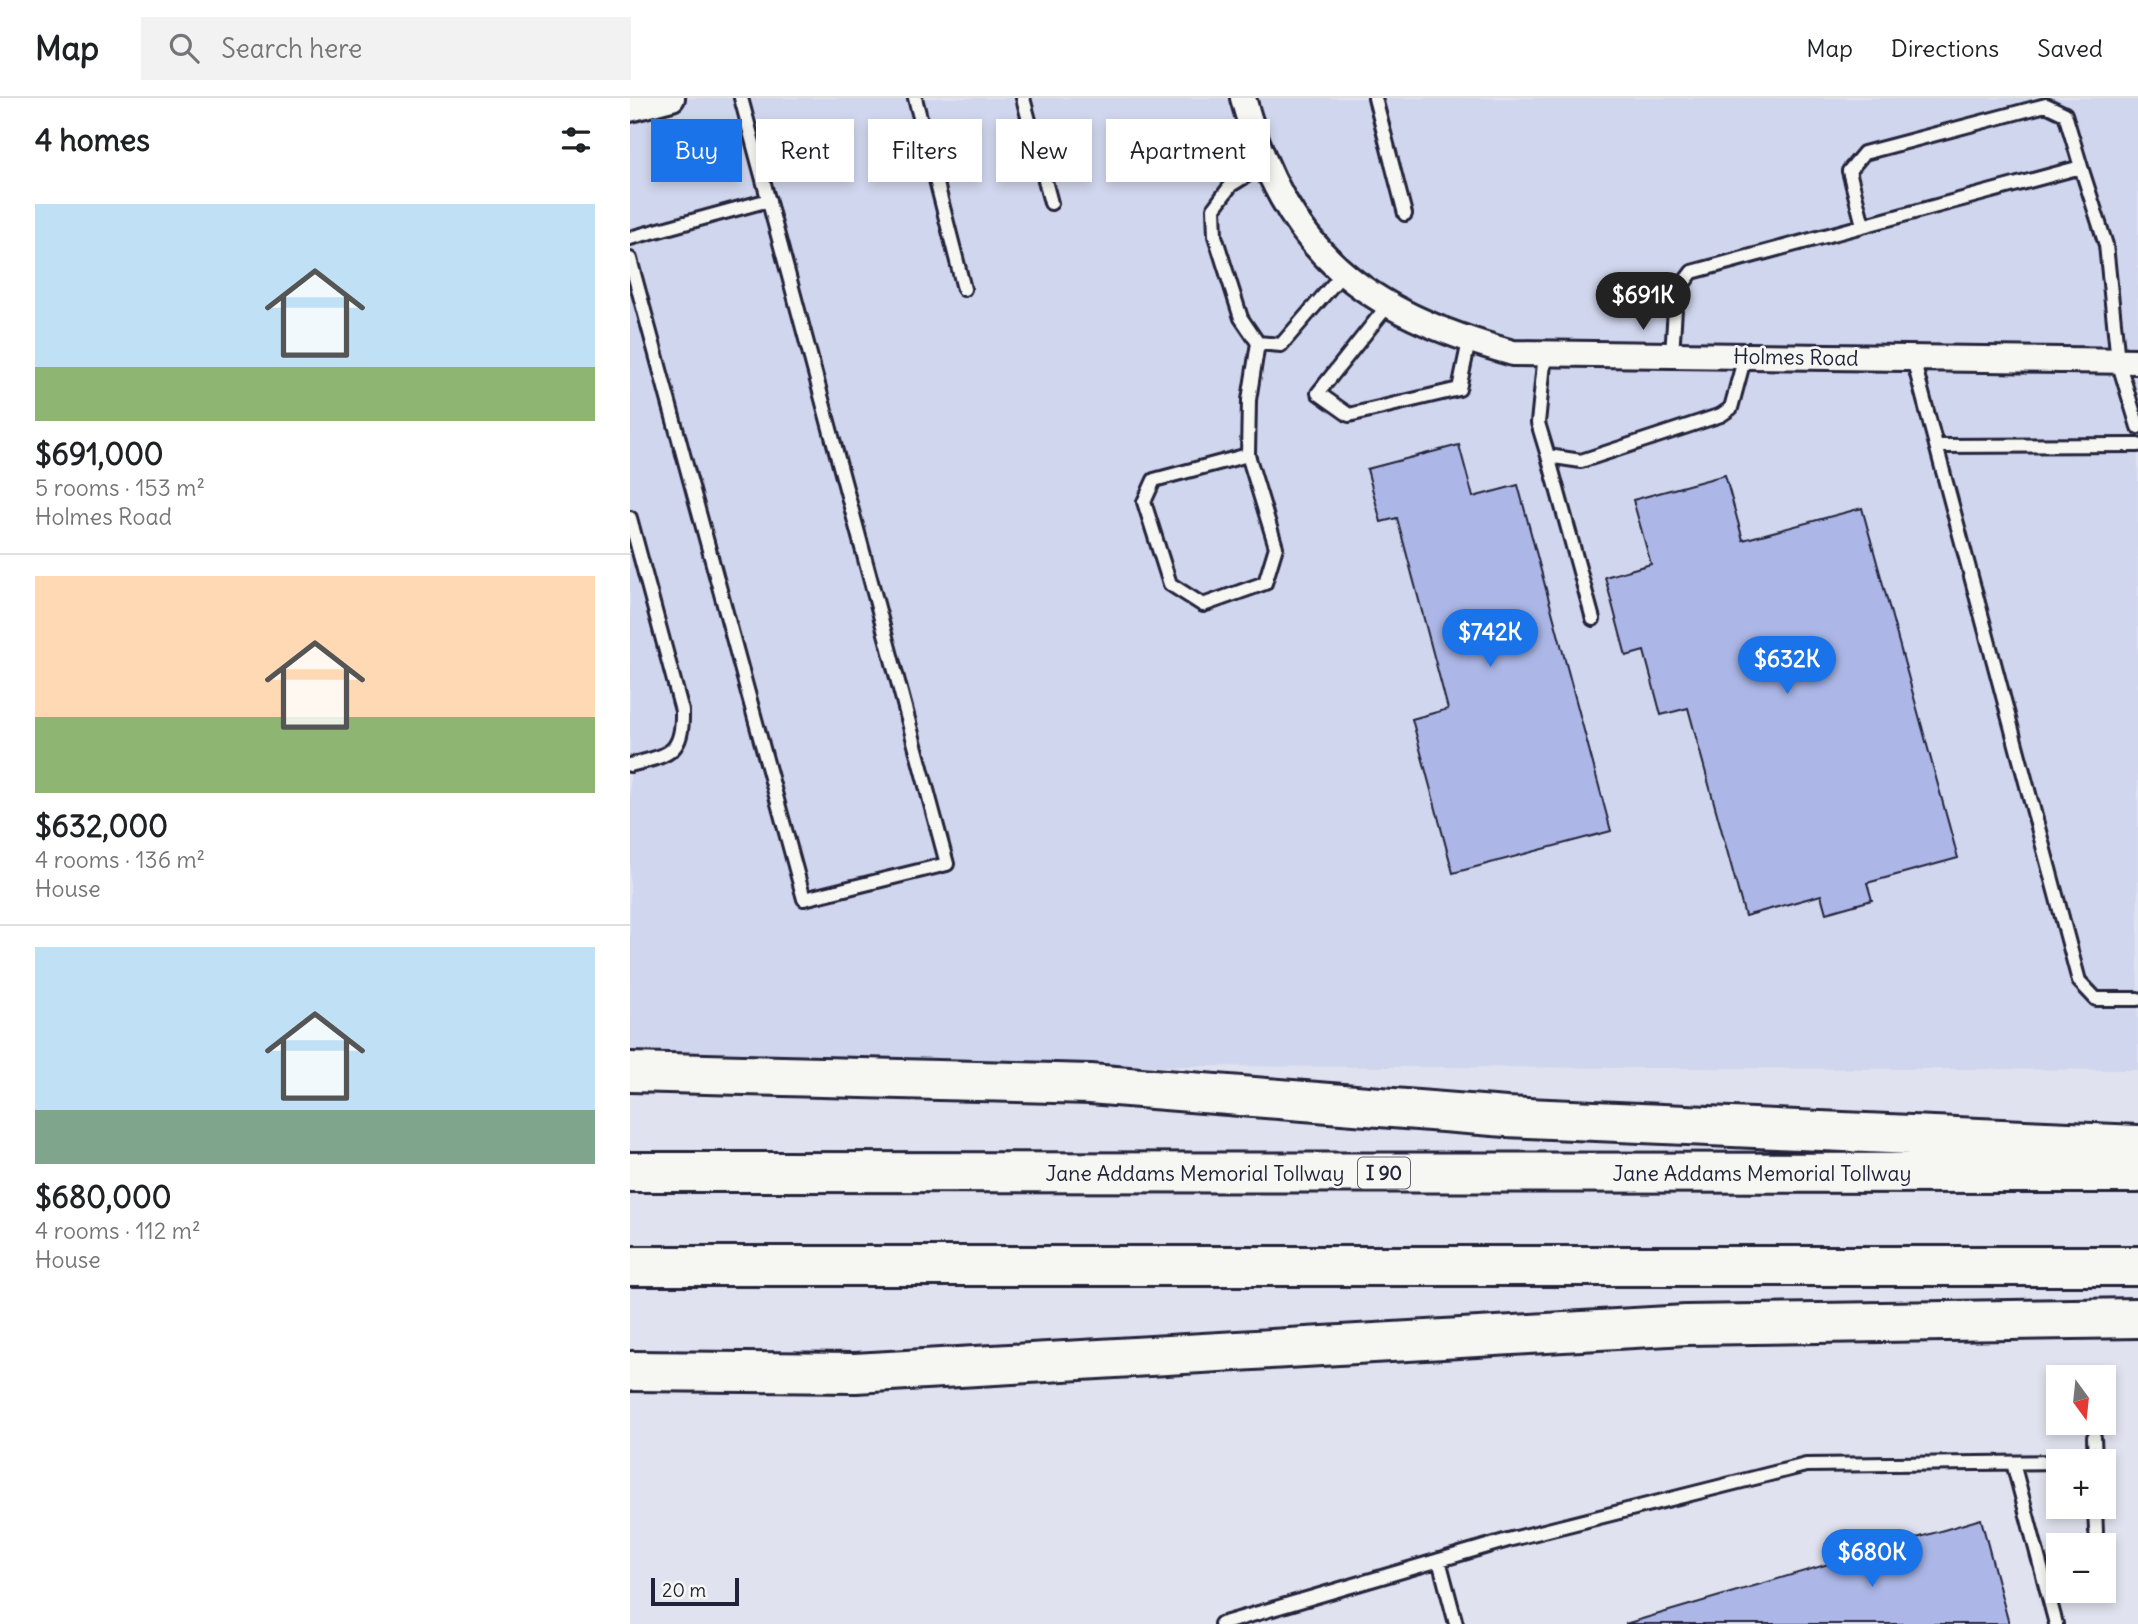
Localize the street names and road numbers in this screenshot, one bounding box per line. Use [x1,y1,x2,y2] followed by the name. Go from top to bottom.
[1733,342,1859,372] street label: Holmes Road
[1358,1158,1410,1189] road number: I 90
[1046,1160,1344,1187] street label: Jane Addams Memorial Tollway
[1613,1160,1911,1187] street label: Jane Addams Memorial Tollway

